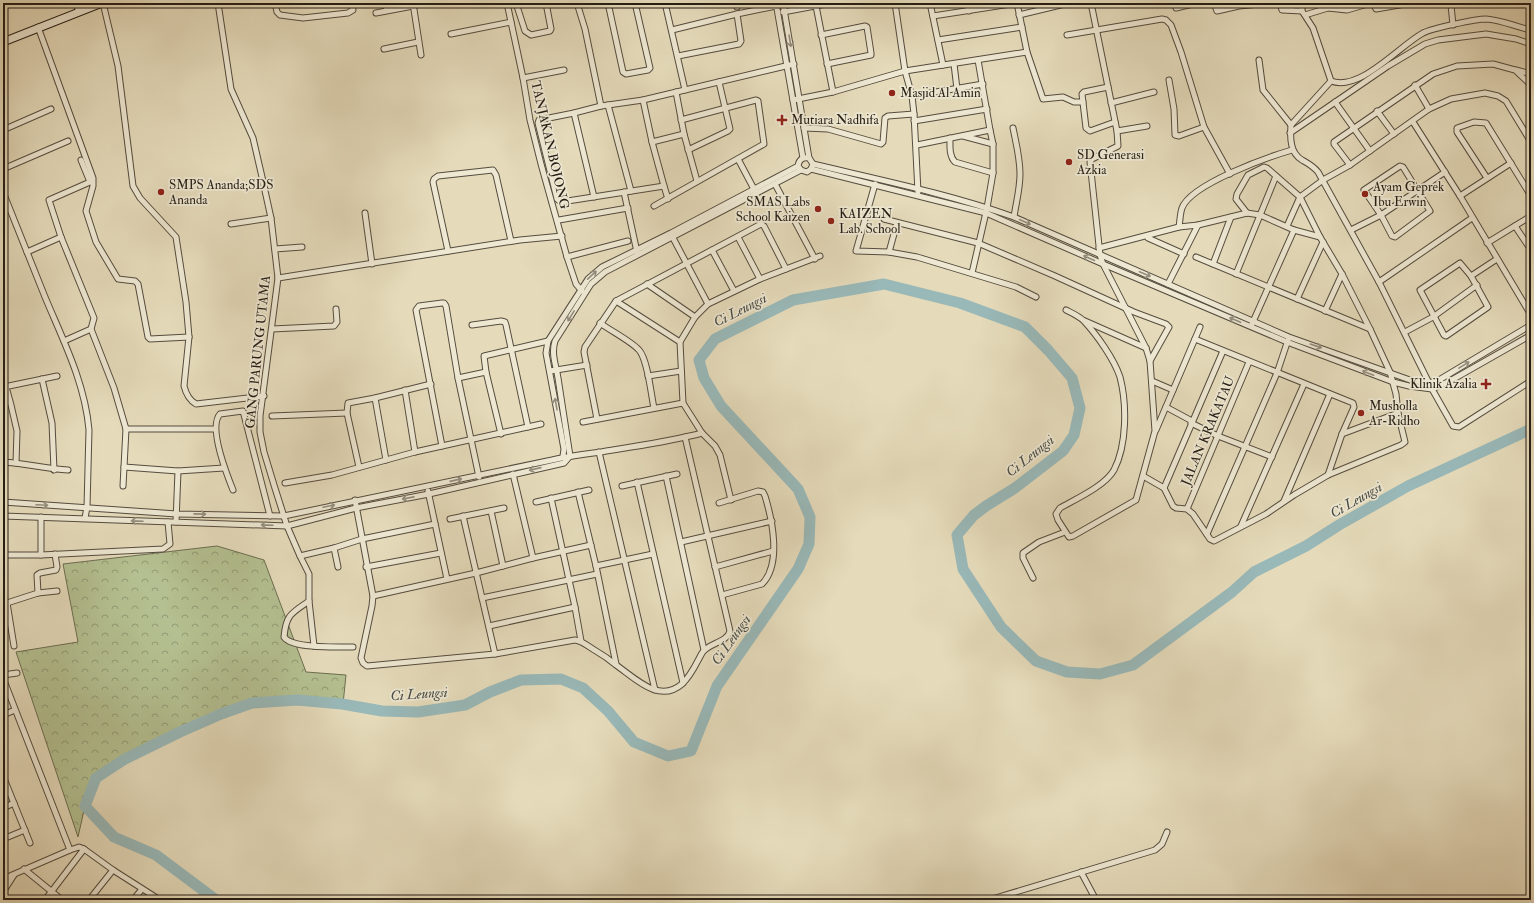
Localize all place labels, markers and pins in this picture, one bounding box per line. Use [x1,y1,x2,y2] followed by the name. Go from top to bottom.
[900,85,981,101] place label: Masjid Al Amin
[887,88,897,98] marker: Masjid Al Amin
[791,112,880,128] place label: Mutiara Nadhifa
[776,114,788,126] marker: Mutiara Nadhifa
[1076,147,1145,178] place label: SD Generasi Azkia
[1064,157,1074,167] marker: SD Generasi Azkia
[168,177,273,208] place label: SMPS Ananda;SDS Ananda
[1372,179,1445,210] place label: Ayam Geprek Ibu Erwin
[156,187,166,197] marker: SMPS Ananda;SDS Ananda
[1360,189,1370,199] marker: Ayam Geprek Ibu Erwin
[736,194,811,225] place label: SMAS Labs School Kaizen
[813,204,823,214] marker: SMAS Labs School Kaizen
[839,206,901,237] place label: KAIZEN Lab. School
[826,216,836,226] marker: KAIZEN Lab. School
[1410,376,1478,392] place label: Klinik Azalia
[1480,378,1492,390] marker: Klinik Azalia
[1368,398,1420,429] place label: Musholla Ar-Ridho
[1356,408,1366,418] marker: Musholla Ar-Ridho

